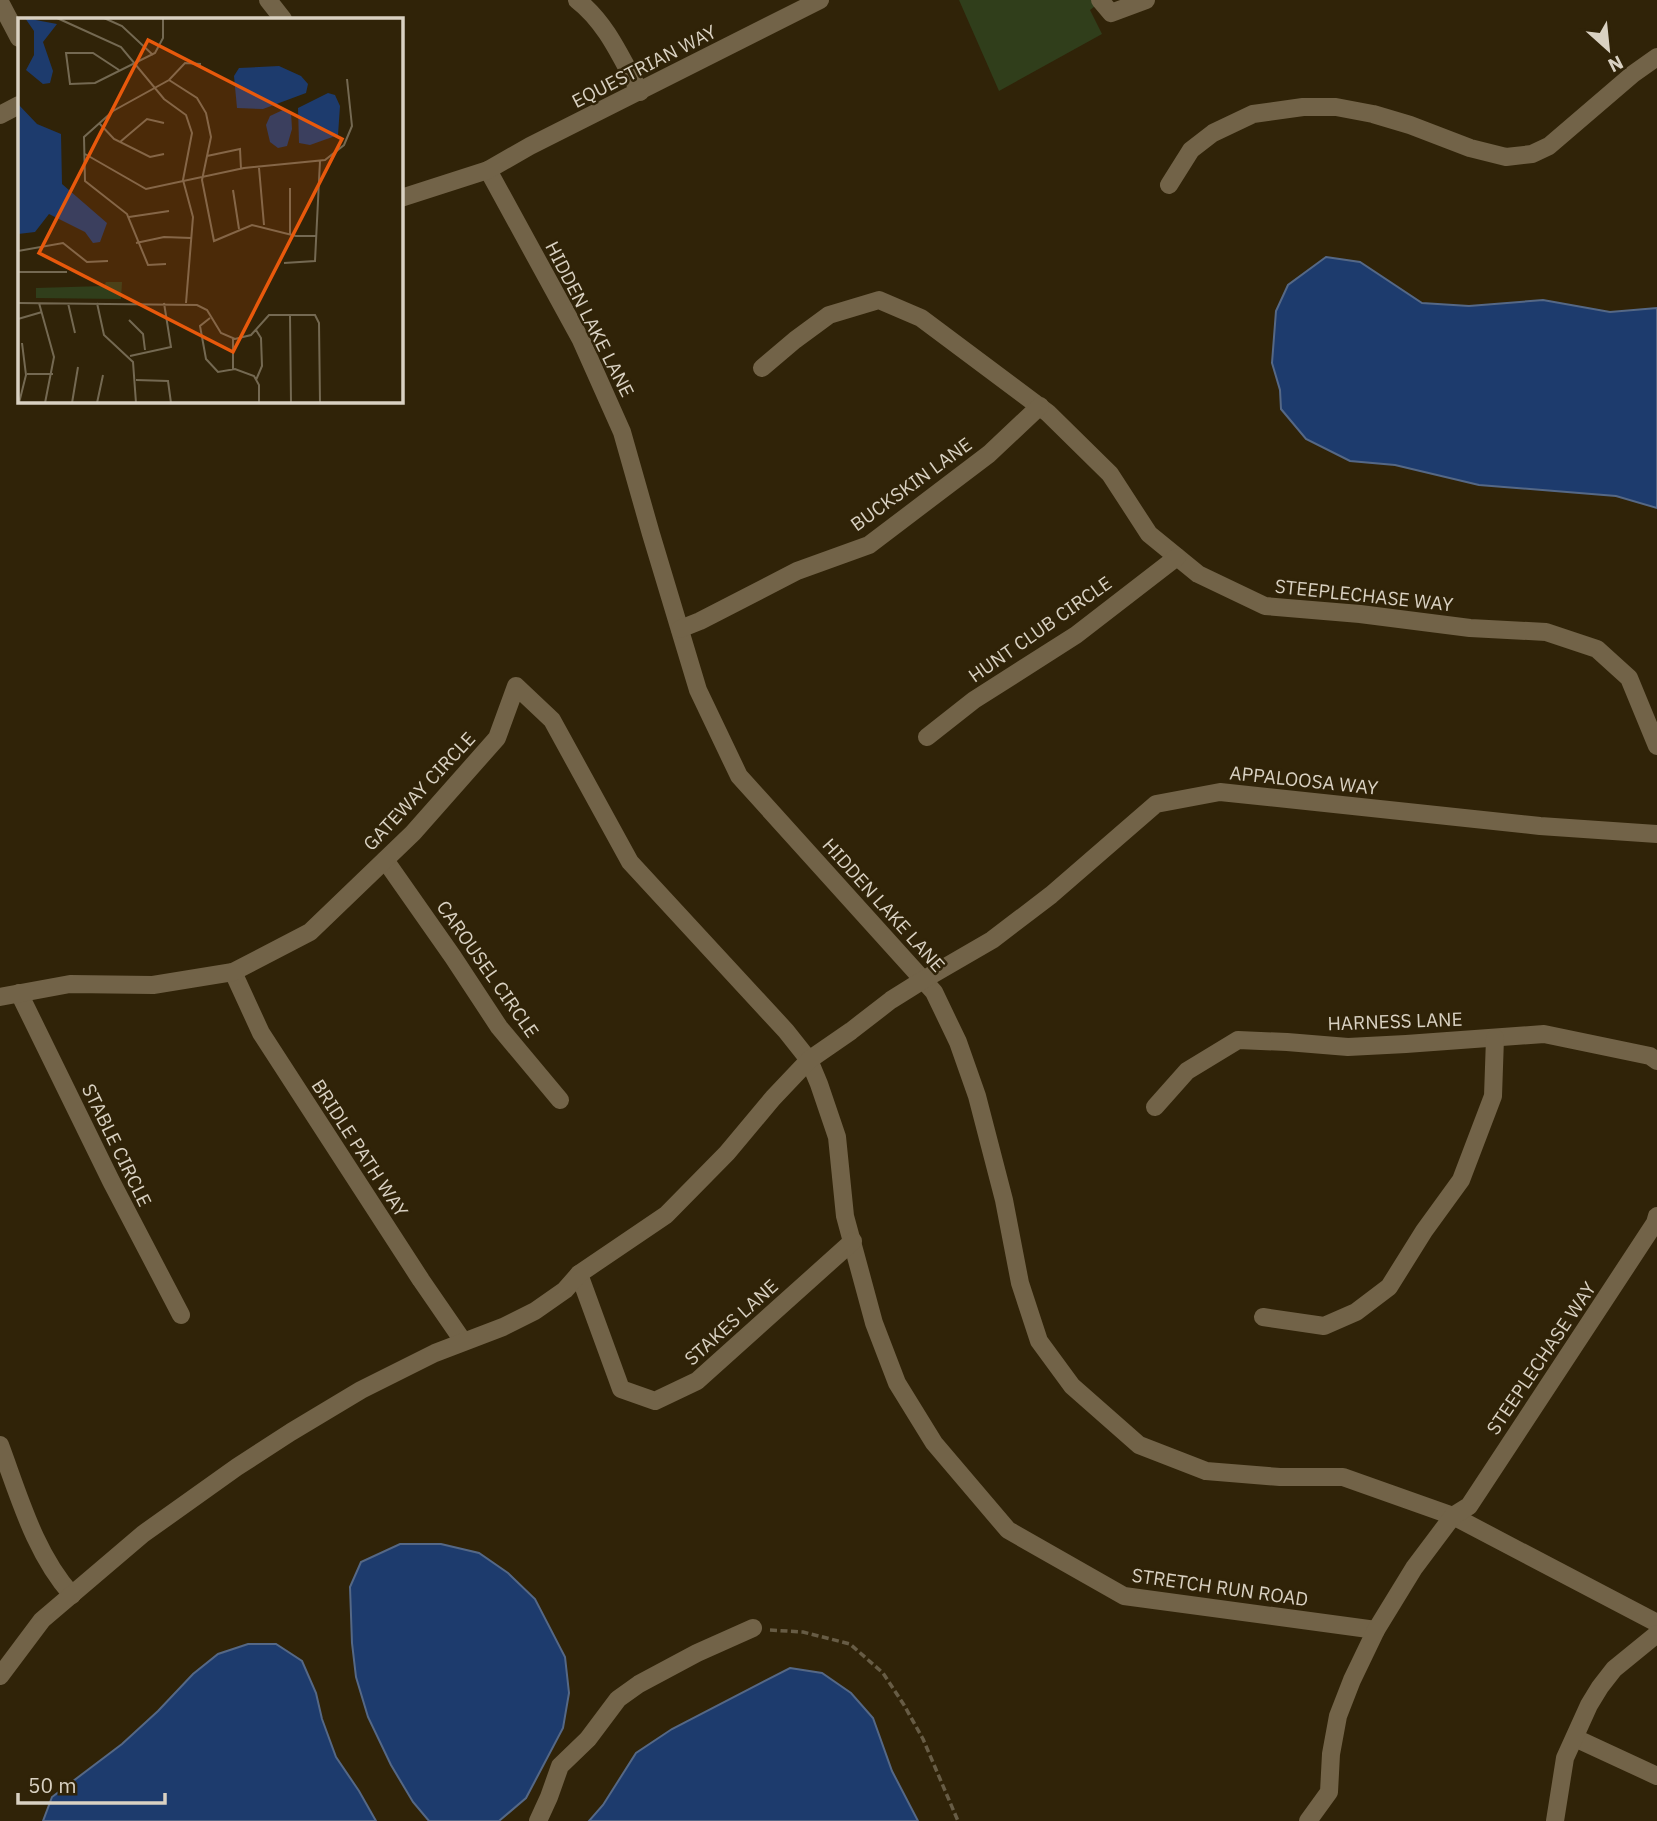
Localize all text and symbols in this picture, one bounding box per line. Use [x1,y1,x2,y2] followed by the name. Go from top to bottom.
[1573,14,1643,84] north arrow
[18,18,402,402] inset map
[568,19,721,113] street label: EQUESTRIAN WAY
[1604,50,1627,78] text: N
[540,237,640,401] street label: HIDDEN LAKE LANE
[846,432,976,536] street label: BUCKSKIN LANE
[964,571,1116,687] street label: HUNT CLUB CIRCLE
[1274,574,1455,616] street label: STEEPLECHASE WAY
[358,727,480,855] street label: GATEWAY CIRCLE
[1228,760,1380,800] street label: APPALOOSA WAY
[818,833,950,977] street label: HIDDEN LAKE LANE
[432,896,544,1042] street label: CAROUSEL CIRCLE
[1327,1007,1463,1035] street label: HARNESS LANE
[306,1075,414,1222] street label: BRIDLE PATH WAY
[77,1080,157,1210] street label: STABLE CIRCLE
[679,1274,783,1370] street label: STAKES LANE
[1481,1276,1601,1439] street label: STEEPLECHASE WAY
[1130,1563,1310,1611] street label: STRETCH RUN ROAD
[18,1762,164,1806] scale bar
[28,1771,77,1799] text: 50 m

